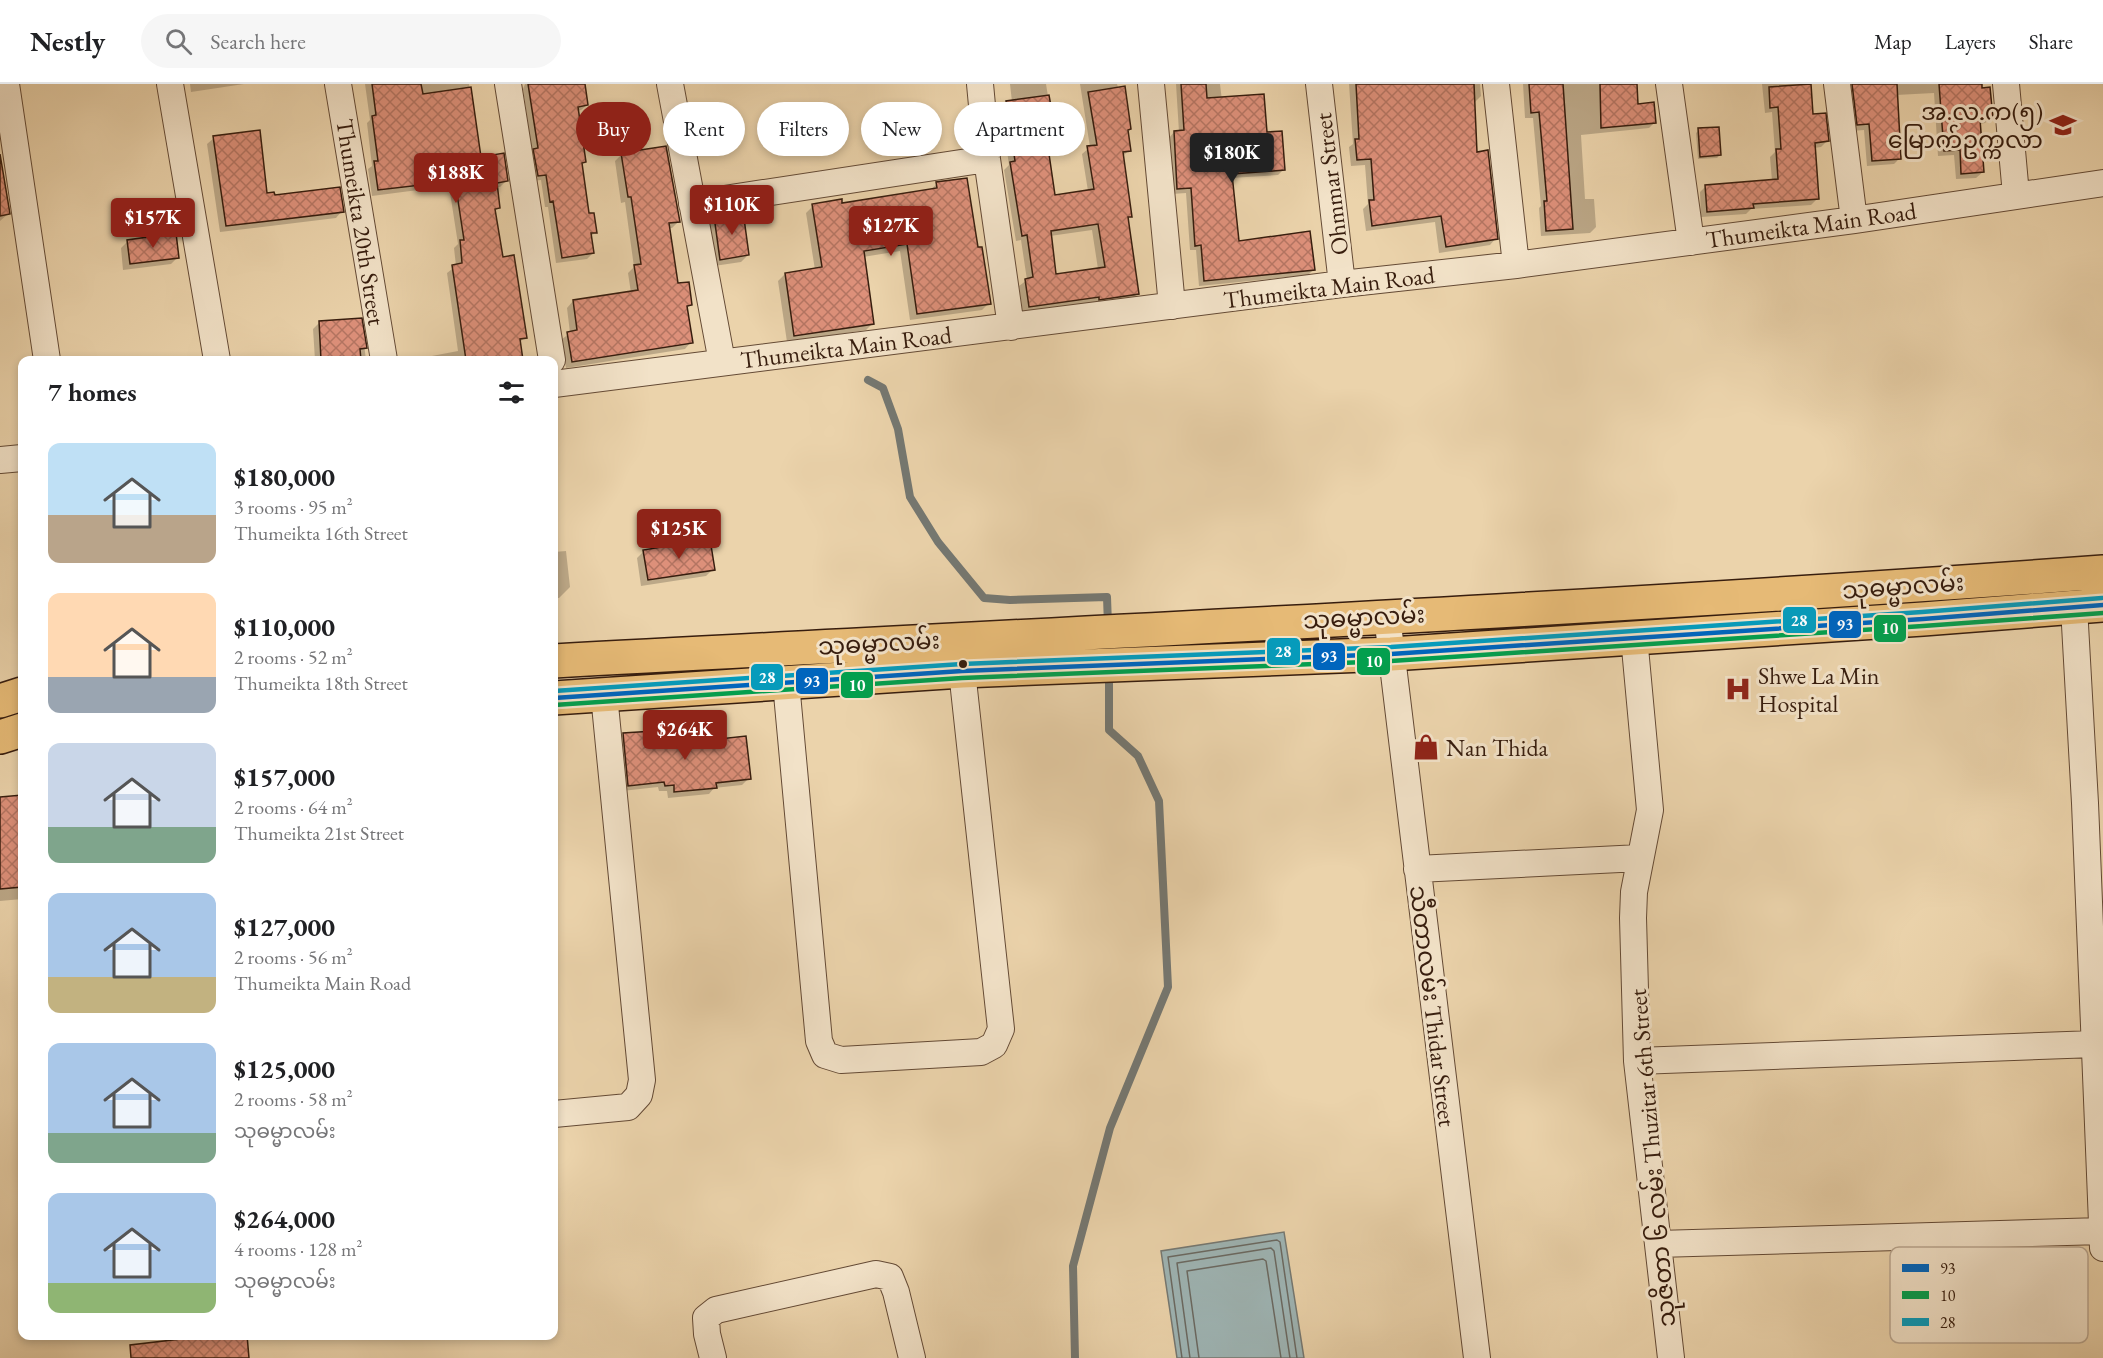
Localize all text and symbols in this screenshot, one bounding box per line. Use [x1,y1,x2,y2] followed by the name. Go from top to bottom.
[141,14,561,68] search box
[30,23,105,59] text: Nestly
[162,25,195,58] icon: search
[210,27,306,56] text: Search here
[1874,28,1912,55] text: Map
[1945,28,1996,55] text: Layers
[2029,28,2073,55] text: Share
[1888,96,2043,159] place label: အ.လ.က(၅) မြောက်ဥက္ကလာ
[576,102,651,156] chip: Buy
[663,102,745,156] chip: Rent
[757,102,849,156] chip: Filters
[861,102,942,156] chip: New
[954,102,1085,156] chip: Apartment
[2048,110,2078,140] school or university icon: အ.လ.က(၅) မြောက်ဥက္ကလာ
[1307,111,1355,257] street label: Ohmmar Street
[329,117,393,328] street label: Thumeikta 20th Street
[1190,133,1274,184] pin: $180K
[1204,139,1260,165] text: $180K
[414,153,498,204] pin: $188K
[428,159,484,185] text: $188K
[690,185,774,236] pin: $110K
[704,191,760,217] text: $110K
[1704,195,1919,255] street label: Thumeikta Main Road
[111,198,195,249] pin: $157K
[125,204,181,230] text: $157K
[849,206,933,257] pin: $127K
[863,212,919,238] text: $127K
[1222,259,1437,315] street label: Thumeikta Main Road
[739,319,954,375] street label: Thumeikta Main Road
[48,375,137,409] text: 7 homes
[495,376,528,409] icon: filters
[234,460,335,494] text: $180,000
[96,467,168,539] icon: home
[234,494,353,520] text: 3 rooms · 95 m²
[637,509,721,560] pin: $125K
[651,515,707,541] text: $125K
[234,520,408,546] text: Thumeikta 16th Street
[1841,566,1965,610] street label: သုဓမ္မာလမ်း
[1302,598,1426,640] street label: သုဓမ္မာလမ်း
[1782,606,1817,634] line badge: 28
[234,610,335,644] text: $110,000
[1791,610,1807,631] text: 28
[1828,610,1862,639] line badge: 93
[1837,614,1853,635] text: 93
[1873,614,1907,643] line badge: 10
[96,617,168,689] icon: home
[1882,618,1899,639] text: 10
[817,624,941,666] street label: သုဓမ္မာလမ်း
[1266,637,1301,666] line badge: 28
[1275,641,1291,662] text: 28
[1312,642,1346,671] line badge: 93
[234,644,353,670] text: 2 rooms · 52 m²
[1321,646,1337,667] text: 93
[1356,647,1391,676] line badge: 10
[1366,651,1383,672] text: 10
[957,658,969,670] unlabelled marker
[1758,660,1880,719] place label: Shwe La Min Hospital
[750,663,784,691] line badge: 28
[759,667,775,688] text: 28
[795,667,829,695] line badge: 93
[234,670,408,696] text: Thumeikta 18th Street
[804,671,820,692] text: 93
[840,671,874,699] line badge: 10
[1723,674,1753,704] hospital icon: Shwe La Min Hospital
[849,675,866,696] text: 10
[643,710,727,761] pin: $264K
[657,716,713,742] text: $264K
[1411,732,1441,762] shop icon: Nan Thida
[1446,732,1549,763] place label: Nan Thida
[234,760,335,794] text: $157,000
[96,767,168,839] icon: home
[234,794,353,820] text: 2 rooms · 64 m²
[234,820,404,846] text: Thumeikta 21st Street
[1403,884,1463,1129] street label: သီတာလမ်း Thidar Street
[234,910,335,944] text: $127,000
[96,917,168,989] icon: home
[234,944,353,970] text: 2 rooms · 56 m²
[234,970,411,996] text: Thumeikta Main Road
[1622,987,1686,1328] street label: သုဇိတာ ၆ လမ်း Thuzitar 6th Street
[234,1052,335,1086] text: $125,000
[96,1067,168,1139] icon: home
[234,1086,353,1112] text: 2 rooms · 58 m²
[234,1118,336,1144] text: သုဓမ္မာလမ်း
[234,1202,335,1236] text: $264,000
[96,1217,168,1289] icon: home
[234,1236,362,1262] text: 4 rooms · 128 m²
[1890,1247,2088,1343] legend
[1940,1258,1956,1279] text: 93
[234,1268,336,1294] text: သုဓမ္မာလမ်း
[1940,1285,1956,1306] text: 10
[1940,1312,1956,1333] text: 28

